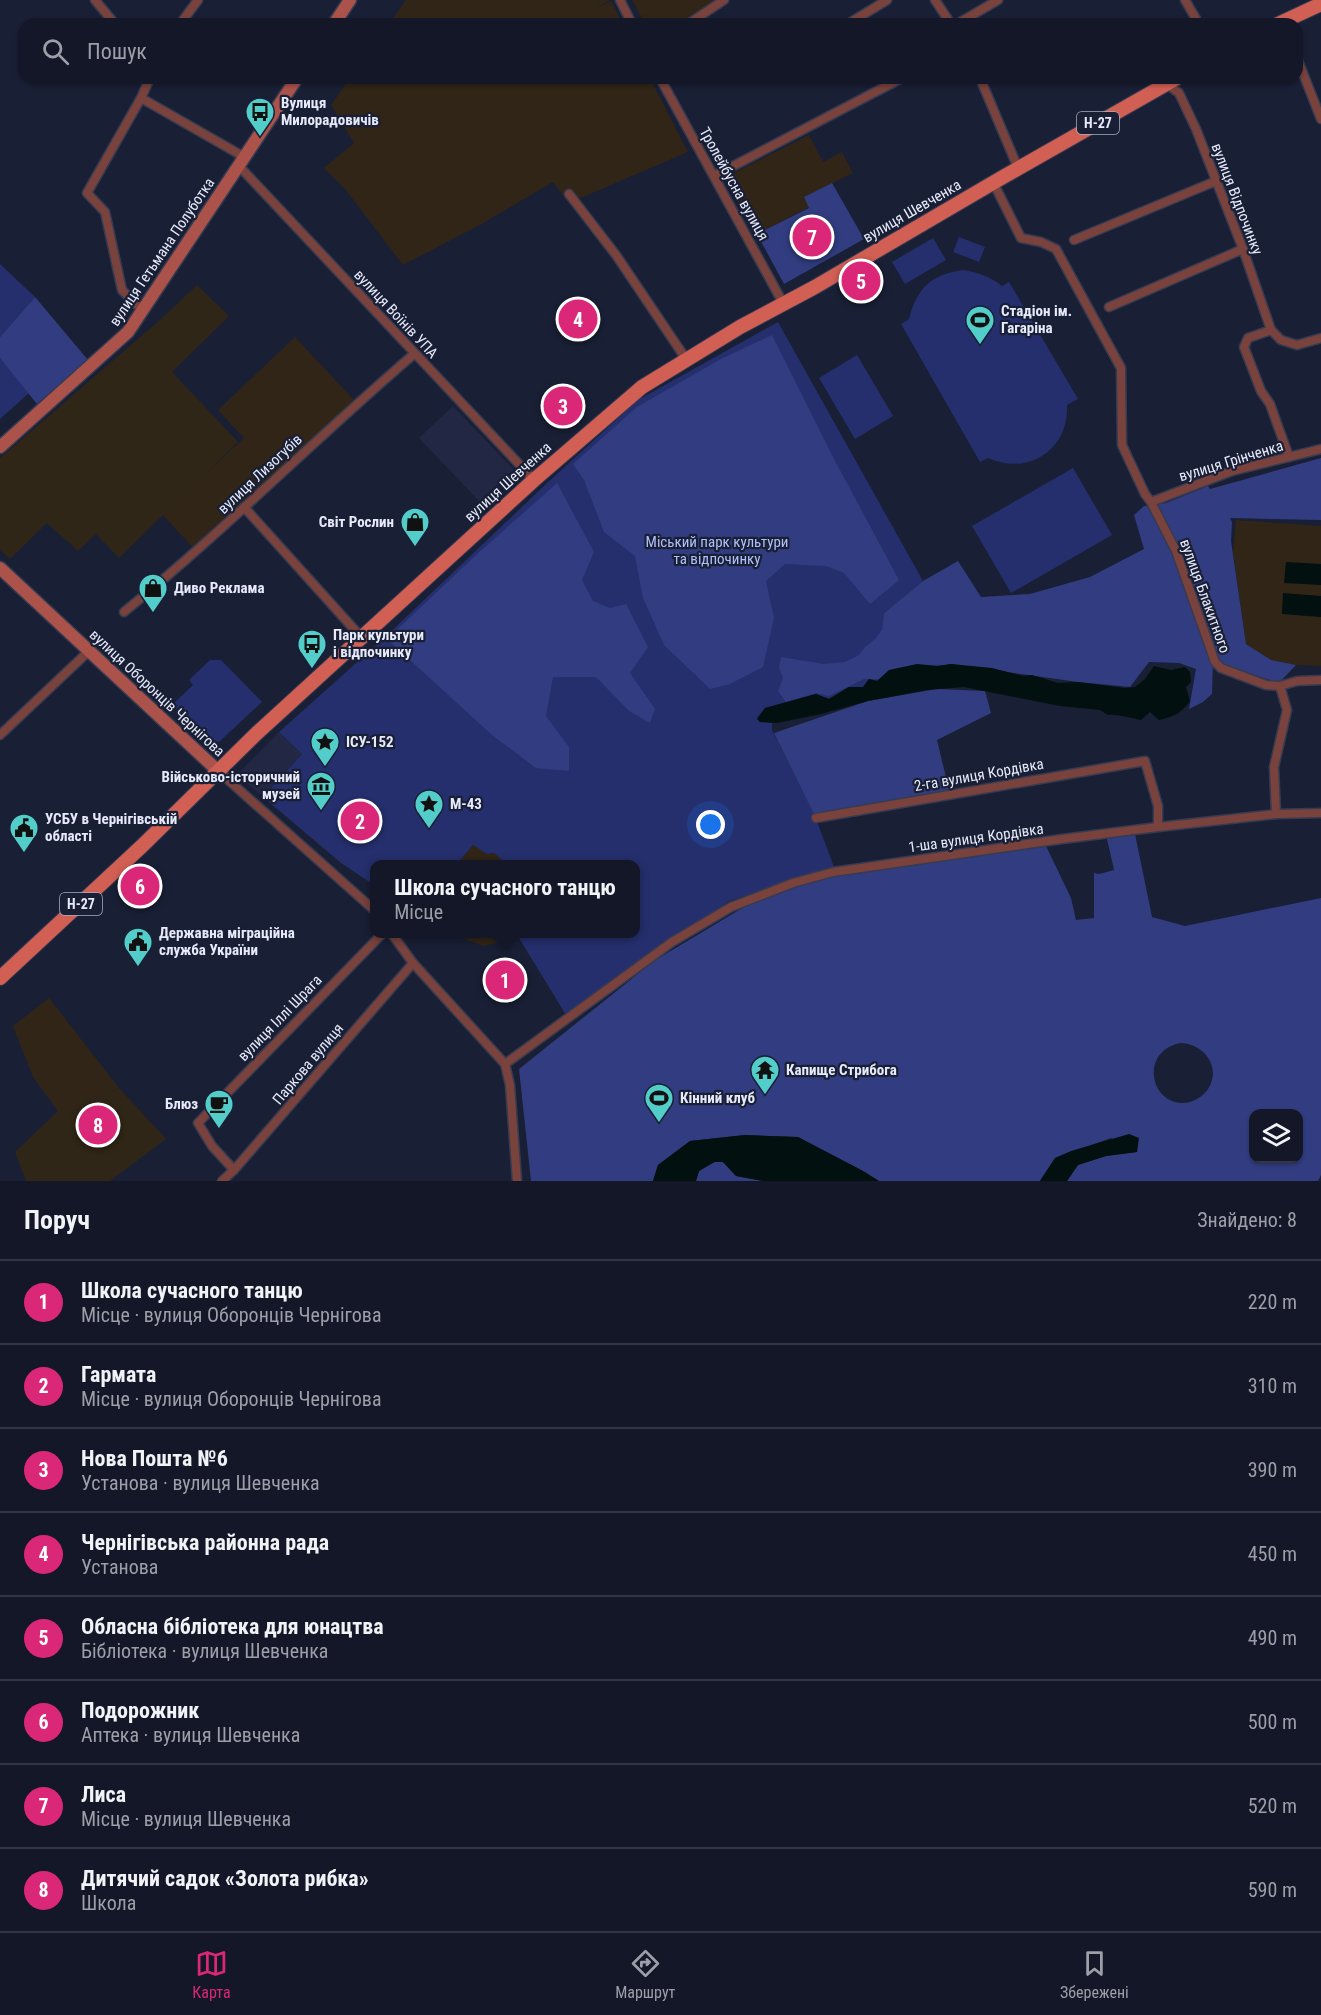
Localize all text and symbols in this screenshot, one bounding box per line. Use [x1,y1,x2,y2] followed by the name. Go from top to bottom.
[18,18,1303,84] search box
[39,35,72,68] icon: search
[87,39,147,64] text: Пошук
[281,94,379,129] place label: Вулиця Милорадовичів
[244,96,276,138] bus stop icon: Вулиця Милорадовичів
[1077,112,1119,134] road number: Н-27
[695,124,773,244] street label: Тролейбусна вулиця
[1207,141,1267,257] street label: вулиця Відпочинку
[106,174,218,330] street label: вулиця Гетьмана Полуботка
[860,176,964,246] street label: вулиця Шевченка
[792,214,832,260] pin: 7
[842,258,880,304] pin: 5
[350,266,442,362] street label: вулиця Воїнів УПА
[558,296,598,342] pin: 4
[1001,302,1072,337] place label: Стадіон ім. Гагаріна
[964,304,996,346] sports icon: Стадіон ім. Гагаріна
[544,384,582,428] pin: 3
[214,430,306,518] street label: вулиця Лизогубів
[1177,437,1285,485] street label: вулиця Грінченка
[461,438,555,526] street label: вулиця Шевченка
[399,506,431,548] shop icon: Світ Рослин
[319,513,394,531] place label: Світ Рослин
[646,533,788,568] park label: Міський парк культури та відпочинку
[1176,537,1234,655] street label: вулиця Блакитного
[137,572,169,614] shop icon: Диво Реклама
[174,579,265,597] place label: Диво Реклама
[86,626,228,760] street label: вулиця Оборонців Чернігова
[333,626,424,661] place label: Парк культури і відпочинку
[296,628,328,670] bus stop icon: Парк культури і відпочинку
[309,726,341,768] place icon: ІСУ-152
[346,733,394,751] place label: ІСУ-152
[913,755,1045,795] street label: 2-га вулиця Кордівка
[162,768,300,803] place label: Військово-історичний музей
[305,770,337,812] museum icon: Військово-історичний музей
[413,788,445,830] place icon: М-43
[450,795,482,813] place label: М-43
[340,798,380,844] pin: 2
[45,810,177,845] place label: УСБУ в Чернігівській області
[696,810,725,839] your location
[8,812,40,854] public building icon: УСБУ в Чернігівській області
[907,820,1045,856] street label: 1-ша вулиця Кордівка
[370,860,640,938] popup
[120,864,160,908] pin: 6
[394,875,616,900] text: Школа сучасного танцю
[60,893,102,915] road number: Н-27
[394,900,443,924] text: Місце
[159,924,295,959] place label: Державна міграційна служба України
[122,926,154,968] public building icon: Державна міграційна служба України
[486,958,524,1002] pin: 1
[234,971,326,1065] street label: вулиця Іллі Шрага
[269,1020,347,1108] street label: Паркова вулиця
[749,1054,781,1096] temple icon: Капище Стрибога
[786,1061,897,1079] place label: Капище Стрибога
[643,1082,675,1124] sports icon: Кінний клуб
[203,1088,235,1130] cafe icon: Блюз
[680,1089,755,1107] place label: Кінний клуб
[165,1095,198,1113] place label: Блюз
[78,1102,118,1148] pin: 8
[1249,1109,1303,1163] map controls
[1249,1109,1303,1163] button: layers
[24,1205,90,1235] text: Поруч
[1197,1208,1297,1232] text: Знайдено: 8
[81,1278,303,1303] text: Школа сучасного танцю
[38,1290,49,1314] text: 1
[1248,1290,1297,1314] text: 220 m
[81,1303,382,1327] text: Місце · вулиця Оборонців Чернігова
[81,1362,156,1387] text: Гармата
[38,1374,49,1398] text: 2
[1248,1374,1297,1398] text: 310 m
[81,1387,382,1411] text: Місце · вулиця Оборонців Чернігова
[81,1446,228,1471] text: Нова Пошта №6
[38,1458,49,1482] text: 3
[1248,1458,1297,1482] text: 390 m
[81,1471,320,1495] text: Установа · вулиця Шевченка
[81,1530,329,1555] text: Чернігівська районна рада
[38,1542,49,1566] text: 4
[1248,1542,1297,1566] text: 450 m
[81,1555,158,1579] text: Установа
[81,1614,384,1639] text: Обласна бібліотека для юнацтва
[38,1626,49,1650] text: 5
[1248,1626,1297,1650] text: 490 m
[81,1639,328,1663] text: Бібліотека · вулиця Шевченка
[81,1698,199,1723] text: Подорожник
[38,1710,49,1734] text: 6
[1248,1710,1297,1734] text: 500 m
[81,1723,300,1747] text: Аптека · вулиця Шевченка
[81,1782,126,1807] text: Лиса
[38,1794,49,1818] text: 7
[1248,1794,1297,1818] text: 520 m
[81,1807,291,1831] text: Місце · вулиця Шевченка
[81,1866,369,1891] text: Дитячий садок «Золота рибка»
[38,1878,49,1902] text: 8
[1248,1878,1297,1902] text: 590 m
[81,1891,136,1915] text: Школа
[192,1947,231,2002] tab: Карта
[615,1947,675,2002] tab: Маршрут
[1060,1947,1129,2002] tab: Збережені

